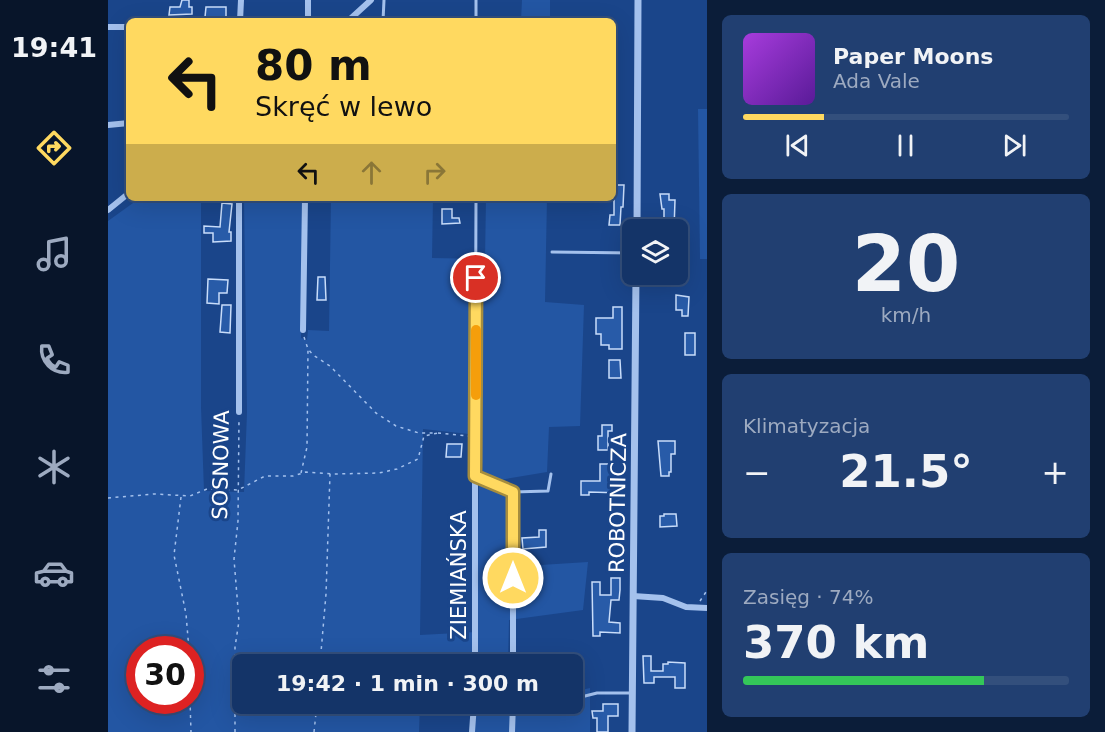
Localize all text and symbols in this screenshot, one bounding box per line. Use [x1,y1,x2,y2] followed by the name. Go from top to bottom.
[11,32,97,63] text: 19:41
[255,41,372,90] text: 80 m
[156,42,234,120] icon: left
[833,44,993,69] text: Paper Moons
[833,69,920,93] text: Ada Vale
[255,91,432,122] text: Skręć w lewo
[33,127,75,169] icon: directions
[781,129,814,162] icon: previous
[889,129,922,162] icon: pause
[998,129,1031,162] icon: next
[292,156,325,189] icon: left
[355,156,388,189] icon: ahead
[418,156,451,189] icon: right
[622,219,688,285] map controls
[622,219,688,285] button: layers
[852,219,960,309] text: 20
[33,233,75,275] icon: music
[450,252,501,303] pin
[459,261,492,294] icon: arrive
[881,303,931,327] text: km/h
[33,339,75,381] icon: phone
[208,409,234,520] street label: SOSNOWA
[743,414,870,438] text: Klimatyzacja
[605,432,631,573] street label: ROBOTNICZA
[839,445,973,498] text: 21.5°
[33,446,75,488] icon: climate
[743,453,771,492] text: −
[1041,453,1069,492] text: +
[446,510,471,640] street label: ZIEMIAŃSKA
[481,546,545,610] position arrow
[33,552,75,594] icon: car
[743,585,873,609] text: Zasięg · 74%
[743,616,929,669] text: 370 km
[126,636,204,714] speed limit sign: 30
[33,658,75,700] icon: filters
[276,671,539,696] text: 19:42 · 1 min · 300 m

